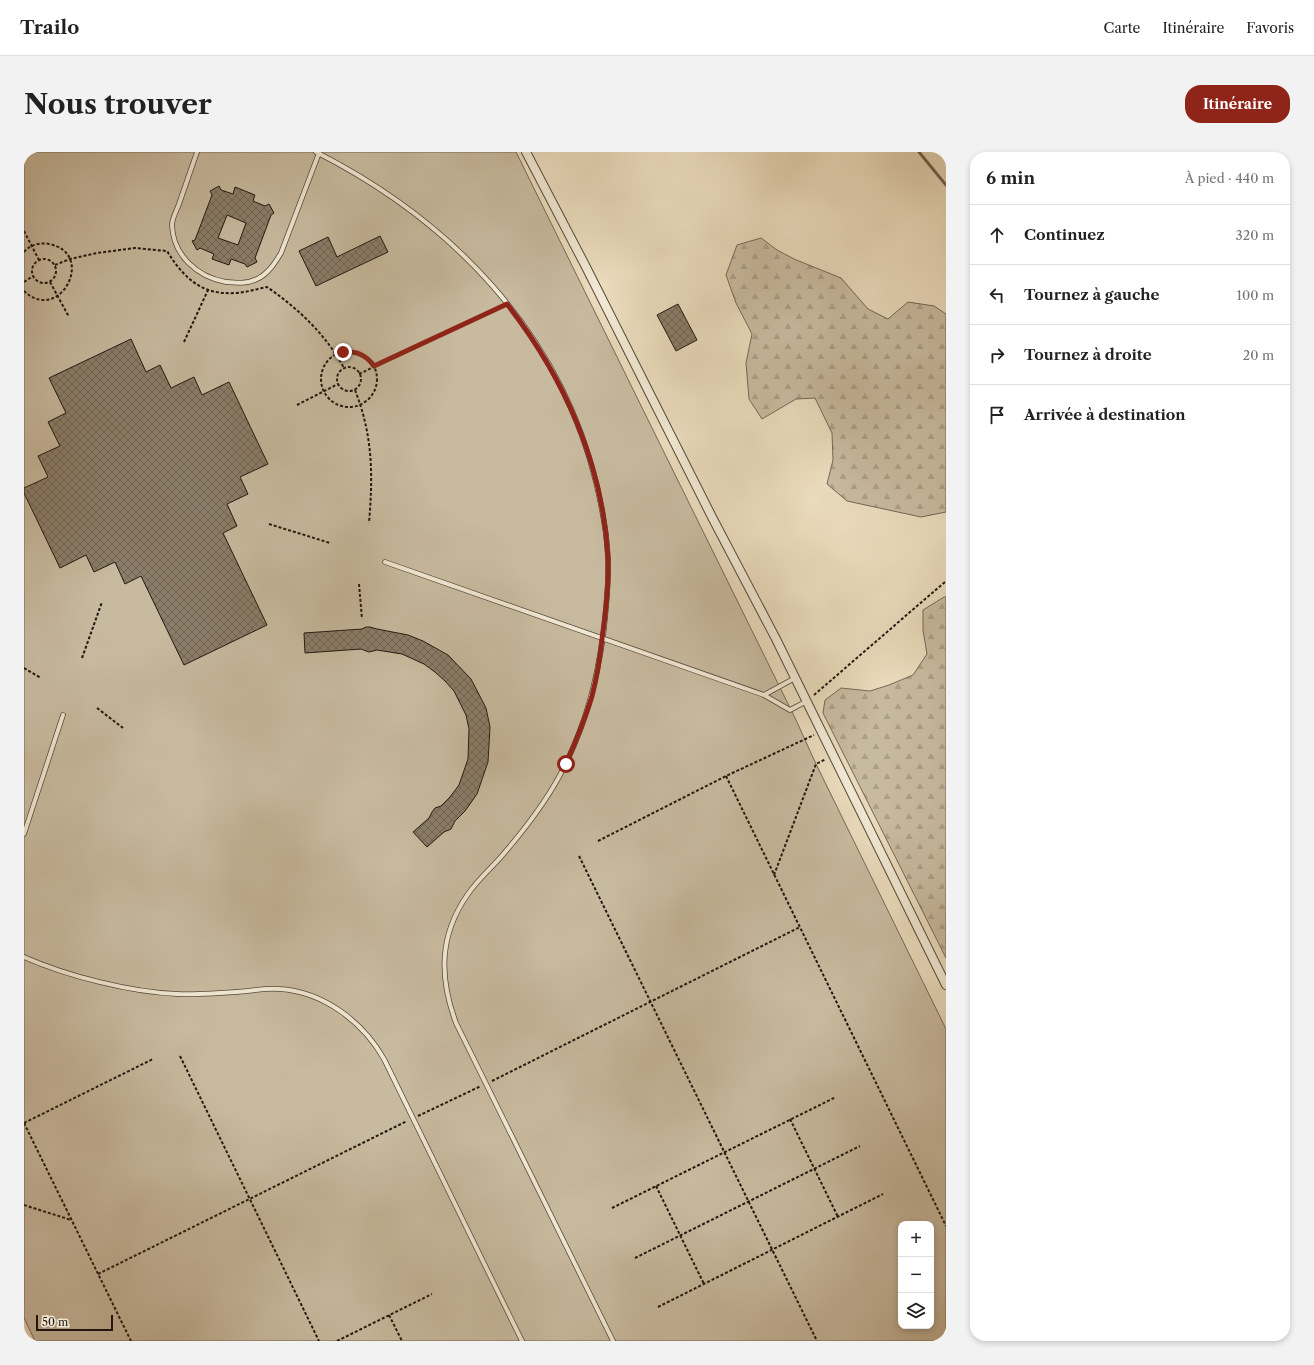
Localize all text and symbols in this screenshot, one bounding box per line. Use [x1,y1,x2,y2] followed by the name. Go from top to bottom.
[20,16,79,39] text: Trailo
[1104,19,1140,37] text: Carte
[1162,19,1224,37] text: Itinéraire
[1246,19,1294,37] text: Favoris
[1185,85,1290,123] button: Itinéraire
[24,87,212,121] text: Nous trouver
[986,168,1035,188] text: 6 min
[1185,170,1274,186] text: À pied · 440 m
[986,224,1008,246] icon: ahead
[1024,225,1105,244] text: Continuez
[1236,227,1274,243] text: 320 m
[986,284,1008,306] icon: left
[1024,285,1160,304] text: Tournez à gauche
[1236,287,1274,303] text: 100 m
[334,343,352,361] route end
[986,344,1008,366] icon: right
[1024,345,1152,364] text: Tournez à droite
[1243,347,1274,363] text: 20 m
[986,404,1008,426] icon: arrive
[1024,405,1186,424] text: Arrivée à destination
[557,755,575,773] route start
[898,1221,934,1329] map controls
[898,1221,934,1257] button: +
[898,1257,934,1293] button: −
[898,1293,934,1329] button: layers
[36,1313,113,1332] scale bar
[42,1315,68,1329] text: 50 m

